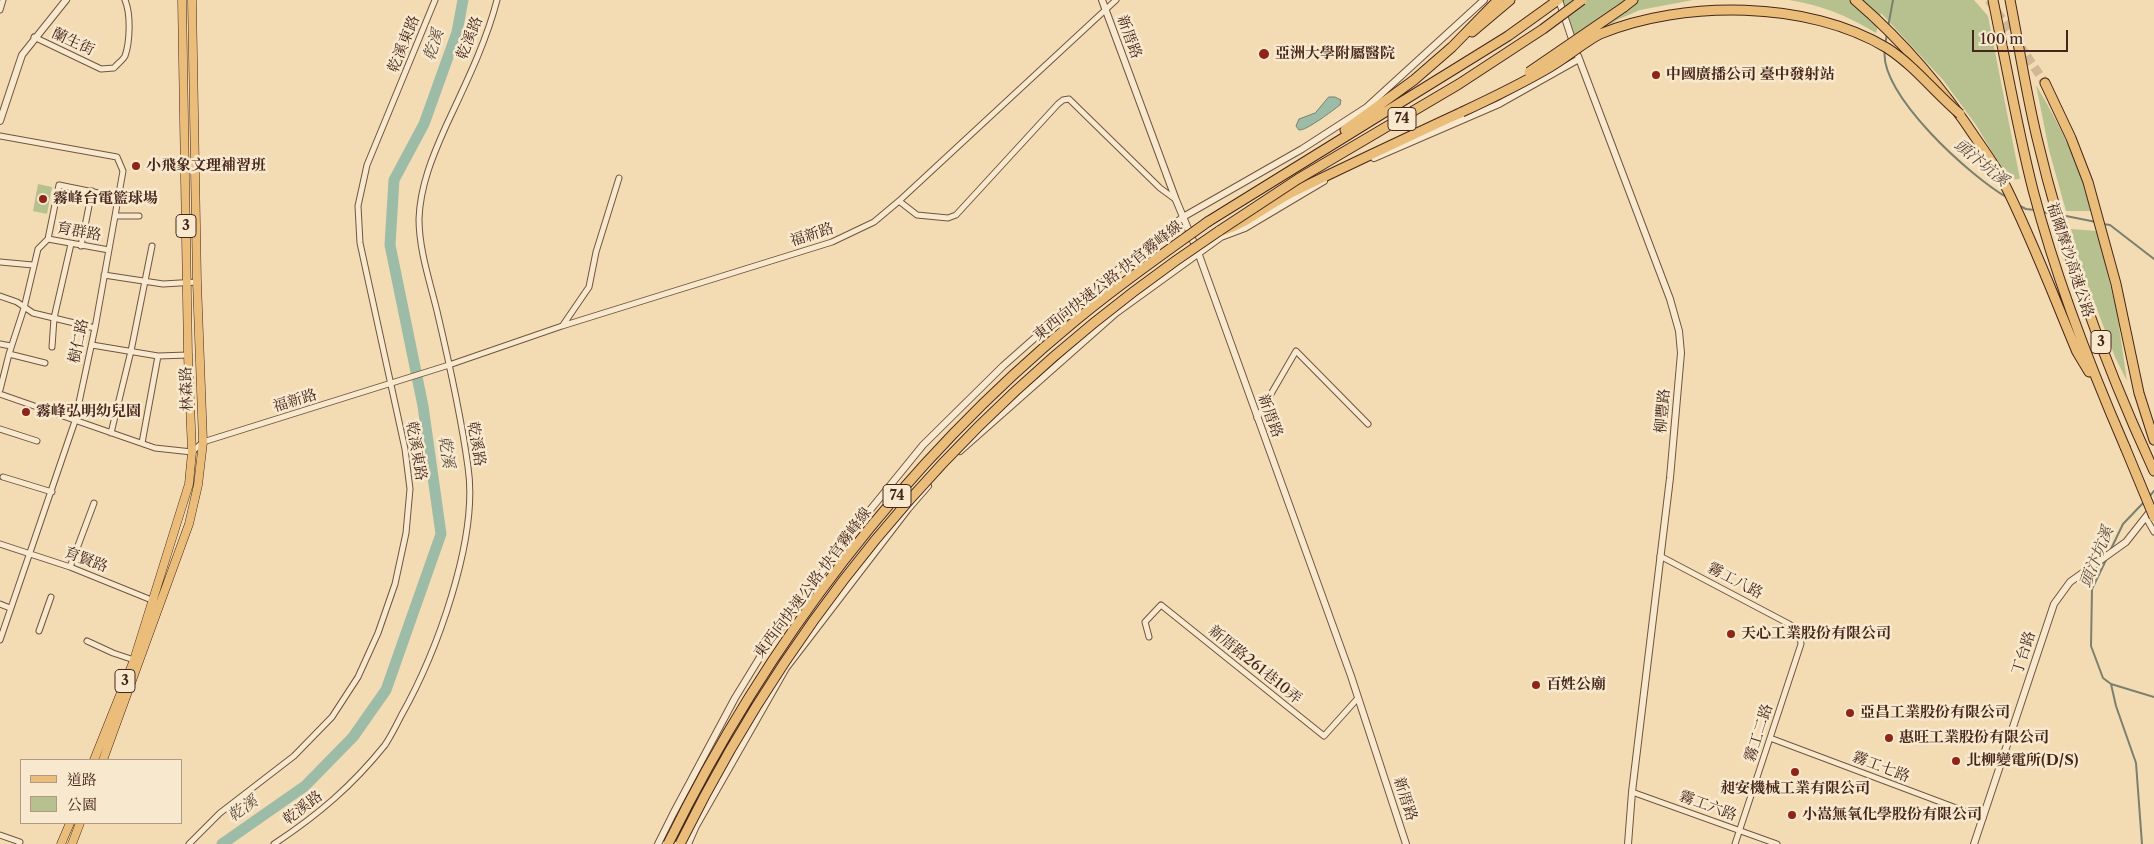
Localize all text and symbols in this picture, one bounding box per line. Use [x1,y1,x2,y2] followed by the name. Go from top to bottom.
[384,13,424,75] street label: 乾溪東路
[1113,13,1145,61] street label: 新厝路
[453,14,487,62] street label: 乾溪路
[1974,20,2070,52] scale bar
[49,24,97,60] street label: 蘭生街
[420,27,448,63] water label: 乾溪
[1980,29,2023,48] text: 100 m
[1275,45,1395,63] place label: 亞洲大學附屬醫院
[1257,47,1271,61] marker: 亞洲大學附屬醫院
[1666,66,1835,84] place label: 中國廣播公司 臺中發射站
[1650,69,1662,81] marker: 中國廣播公司 臺中發射站
[1388,108,1416,130] road number: 74
[1950,135,2012,191] water label: 頭汴坑溪
[146,157,266,175] place label: 小飛象文理補習班
[130,160,142,172] marker: 小飛象文理補習班
[53,190,158,208] place label: 霧峰台電籃球場
[37,193,49,205] marker: 霧峰台電籃球場
[2043,200,2097,320] street label: 福爾摩沙高速公路
[176,215,196,238] road number: 3
[1030,217,1186,345] street label: 東西向快速公路 快官霧峰線
[55,219,103,245] street label: 育群路
[788,219,836,251] street label: 福新路
[66,317,92,365] street label: 樹仁路
[2091,331,2111,354] road number: 3
[177,366,197,412] street label: 林森路
[271,386,319,416] street label: 福新路
[1652,388,1674,434] street label: 柳豐路
[1254,392,1286,440] street label: 新厝路
[36,403,141,421] place label: 霧峰弘明幼兒園
[20,406,32,418] marker: 霧峰弘明幼兒園
[402,420,430,482] street label: 乾溪東路
[463,420,489,468] street label: 乾溪路
[434,435,458,469] water label: 乾溪
[883,484,911,508] road number: 74
[750,504,876,662] street label: 東西向快速公路 快官霧峰線
[2076,524,2118,590] water label: 頭汴坑溪
[62,544,110,576] street label: 育賢路
[1704,559,1766,603] street label: 霧工八路
[1205,622,1305,708] street label: 新厝路261巷10弄
[1741,625,1891,643] place label: 天心工業股份有限公司
[1725,628,1737,640] marker: 天心工業股份有限公司
[2008,629,2040,677] street label: 丁台路
[115,669,135,692] road number: 3
[1546,676,1606,694] place label: 百姓公廟
[1530,679,1542,691] marker: 百姓公廟
[1741,702,1777,764] street label: 霧工二路
[1860,704,2010,722] place label: 亞昌工業股份有限公司
[1844,707,1856,719] marker: 亞昌工業股份有限公司
[1899,729,2049,747] place label: 惠旺工業股份有限公司
[1883,732,1895,744] marker: 惠旺工業股份有限公司
[1850,748,1912,786] street label: 霧工七路
[1966,752,2078,770] place label: 北柳變電所(D/S)
[1950,755,1962,767] marker: 北柳變電所(D/S)
[20,759,182,824] legend
[1789,766,1801,778] marker: 昶安機械工業有限公司
[67,770,97,789] text: 道路
[1389,775,1421,823] street label: 新厝路
[1720,780,1870,798] place label: 昶安機械工業有限公司
[280,787,326,829] street label: 乾溪路
[1677,787,1739,825] street label: 霧工六路
[224,792,262,826] water label: 乾溪
[67,795,97,814] text: 公園
[1802,806,1982,824] place label: 小嵩無氧化學股份有限公司
[1786,809,1798,821] marker: 小嵩無氧化學股份有限公司

